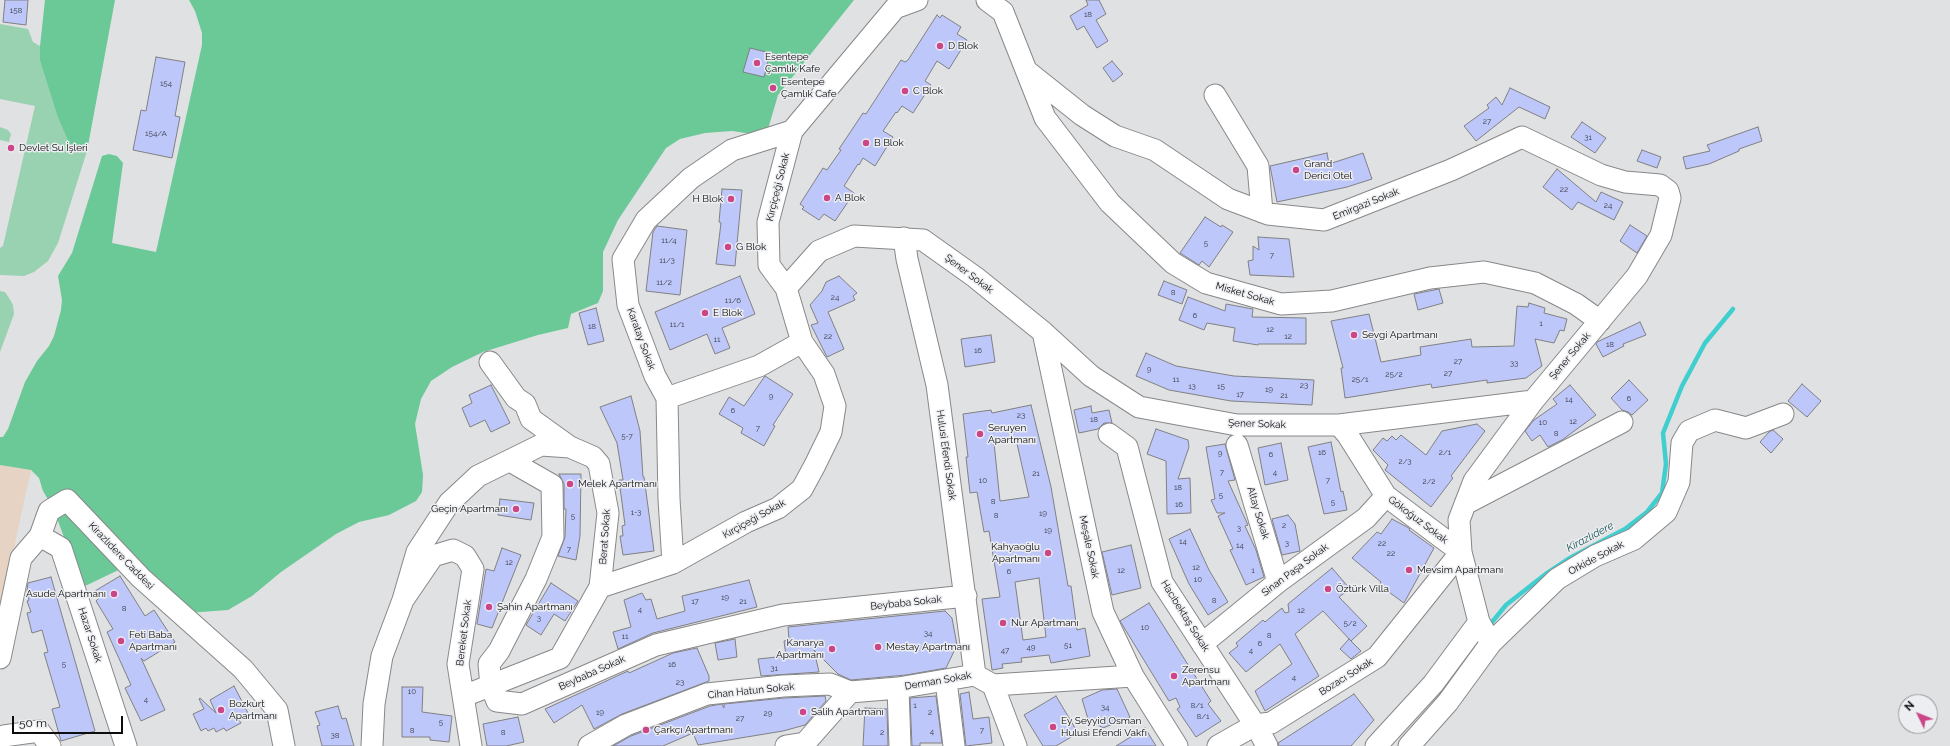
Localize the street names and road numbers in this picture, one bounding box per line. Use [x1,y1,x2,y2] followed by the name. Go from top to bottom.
[764,152,792,222] street label: Kırçiçeği Sokak
[1331,185,1401,223] street label: Emirgazi Sokak
[942,252,996,296] street label: Şener Sokak
[1214,280,1276,308] street label: Misket Sokak
[624,306,658,372] street label: Karatay Sokak
[1547,330,1593,382] street label: Şener Sokak
[934,409,958,501] street label: Hulusi Efendi Sokak
[1228,417,1286,431] street label: Şener Sokak
[1244,485,1272,541] street label: Altay Sokak
[1386,494,1450,546] street label: Gökoğuz Sokak
[721,497,787,541] street label: Kırçiçeği Sokak
[597,509,613,565] street label: Berat Sokak
[1076,514,1102,580] street label: Meşale Sokak
[86,520,156,592] street label: Kirazlıdere Caddesi
[1566,538,1626,578] street label: Orkide Sokak
[1259,541,1331,599] street label: Sinan Paşa Sokak
[1158,578,1212,654] street label: Hacıbektaş Sokak
[870,593,942,613] street label: Beybaba Sokak
[454,599,474,667] street label: Bereket Sokak
[75,606,105,664] street label: Hazar Sokak
[557,653,627,693] street label: Beybaba Sokak
[1317,656,1375,698] street label: Bozacı Sokak
[904,669,972,693] street label: Derman Sokak
[707,680,795,702] street label: Cihan Hatun Sokak

